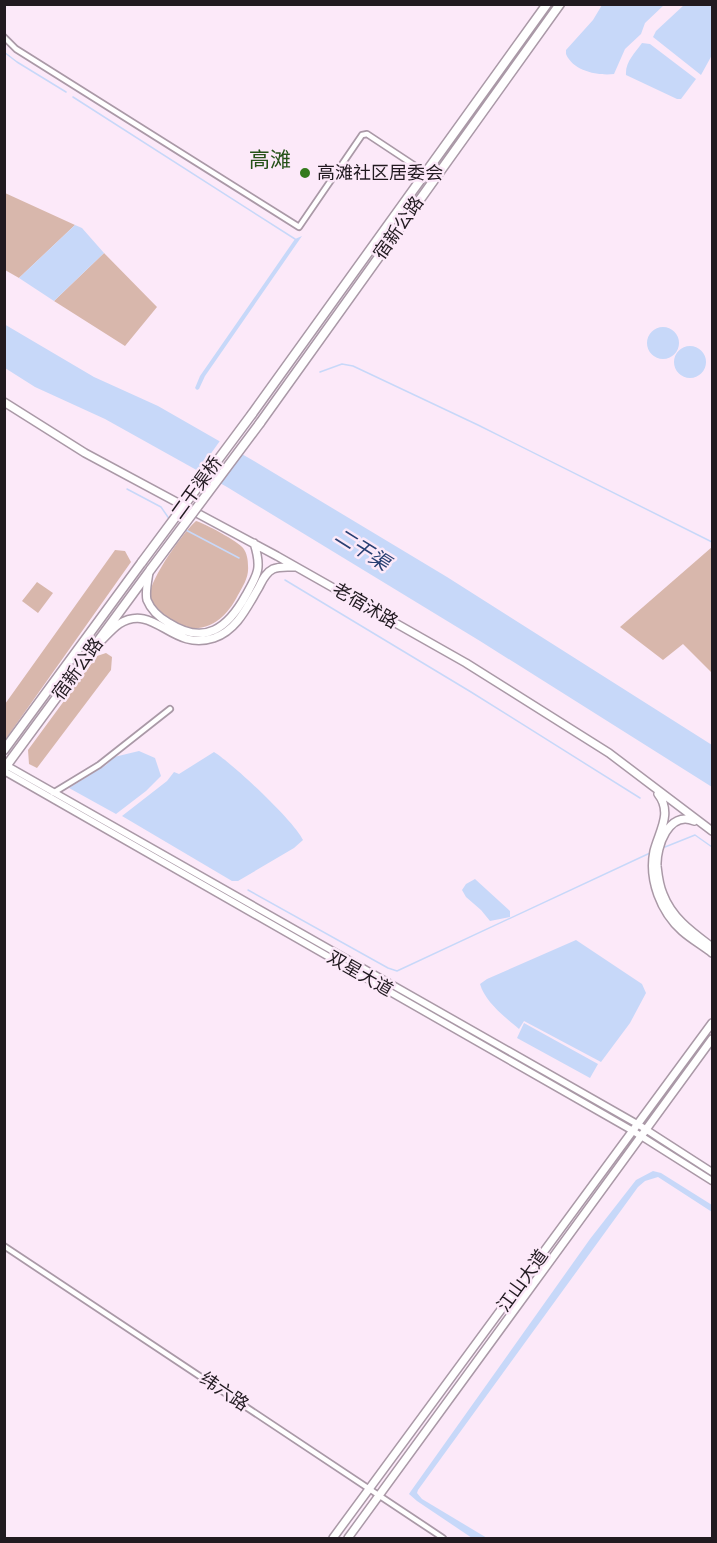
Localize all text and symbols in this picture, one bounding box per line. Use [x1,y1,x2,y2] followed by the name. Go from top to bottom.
[249,145,291,175] district label: 高滩
[317,161,443,186] place label: 高滩社区居委会
[298,166,312,180] marker: 高滩社区居委会
[368,191,430,265] street label: 宿新公路
[166,452,228,524] street label: 二干渠桥
[329,522,397,579] water label: 二干渠
[328,577,402,635] street label: 老宿沭路
[47,633,109,705] street label: 宿新公路
[323,945,397,1003] street label: 双星大道
[492,1245,554,1317] street label: 江山大道
[195,1367,253,1417] street label: 纬六路

